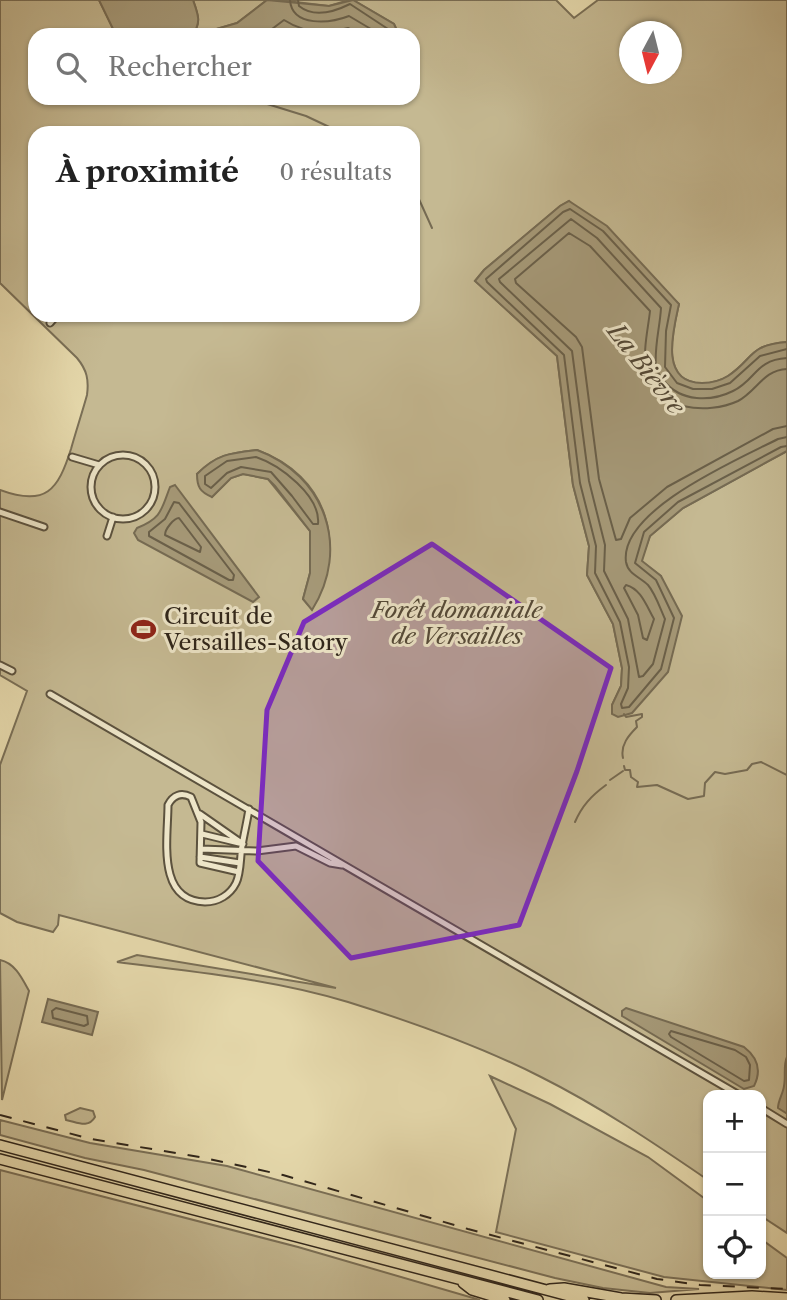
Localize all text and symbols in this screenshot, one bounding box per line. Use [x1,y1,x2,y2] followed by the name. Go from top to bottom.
[619,21,682,84] north arrow
[28,28,420,105] search box
[52,48,90,86] icon: search
[108,51,252,83] text: Rechercher
[56,153,239,190] text: À proximité
[280,158,392,186] text: 0 résultats
[601,316,692,421] water label: La Bièvre
[370,596,543,650] park label: Forêt domaniale de Versailles
[163,602,348,656] place label: Circuit de Versailles-Satory
[130,615,158,643] sports icon: Circuit de Versailles-Satory
[703,1090,766,1279] map controls
[703,1090,766,1153] button: +
[703,1153,766,1216] button: −
[703,1216,766,1279] button: locate

